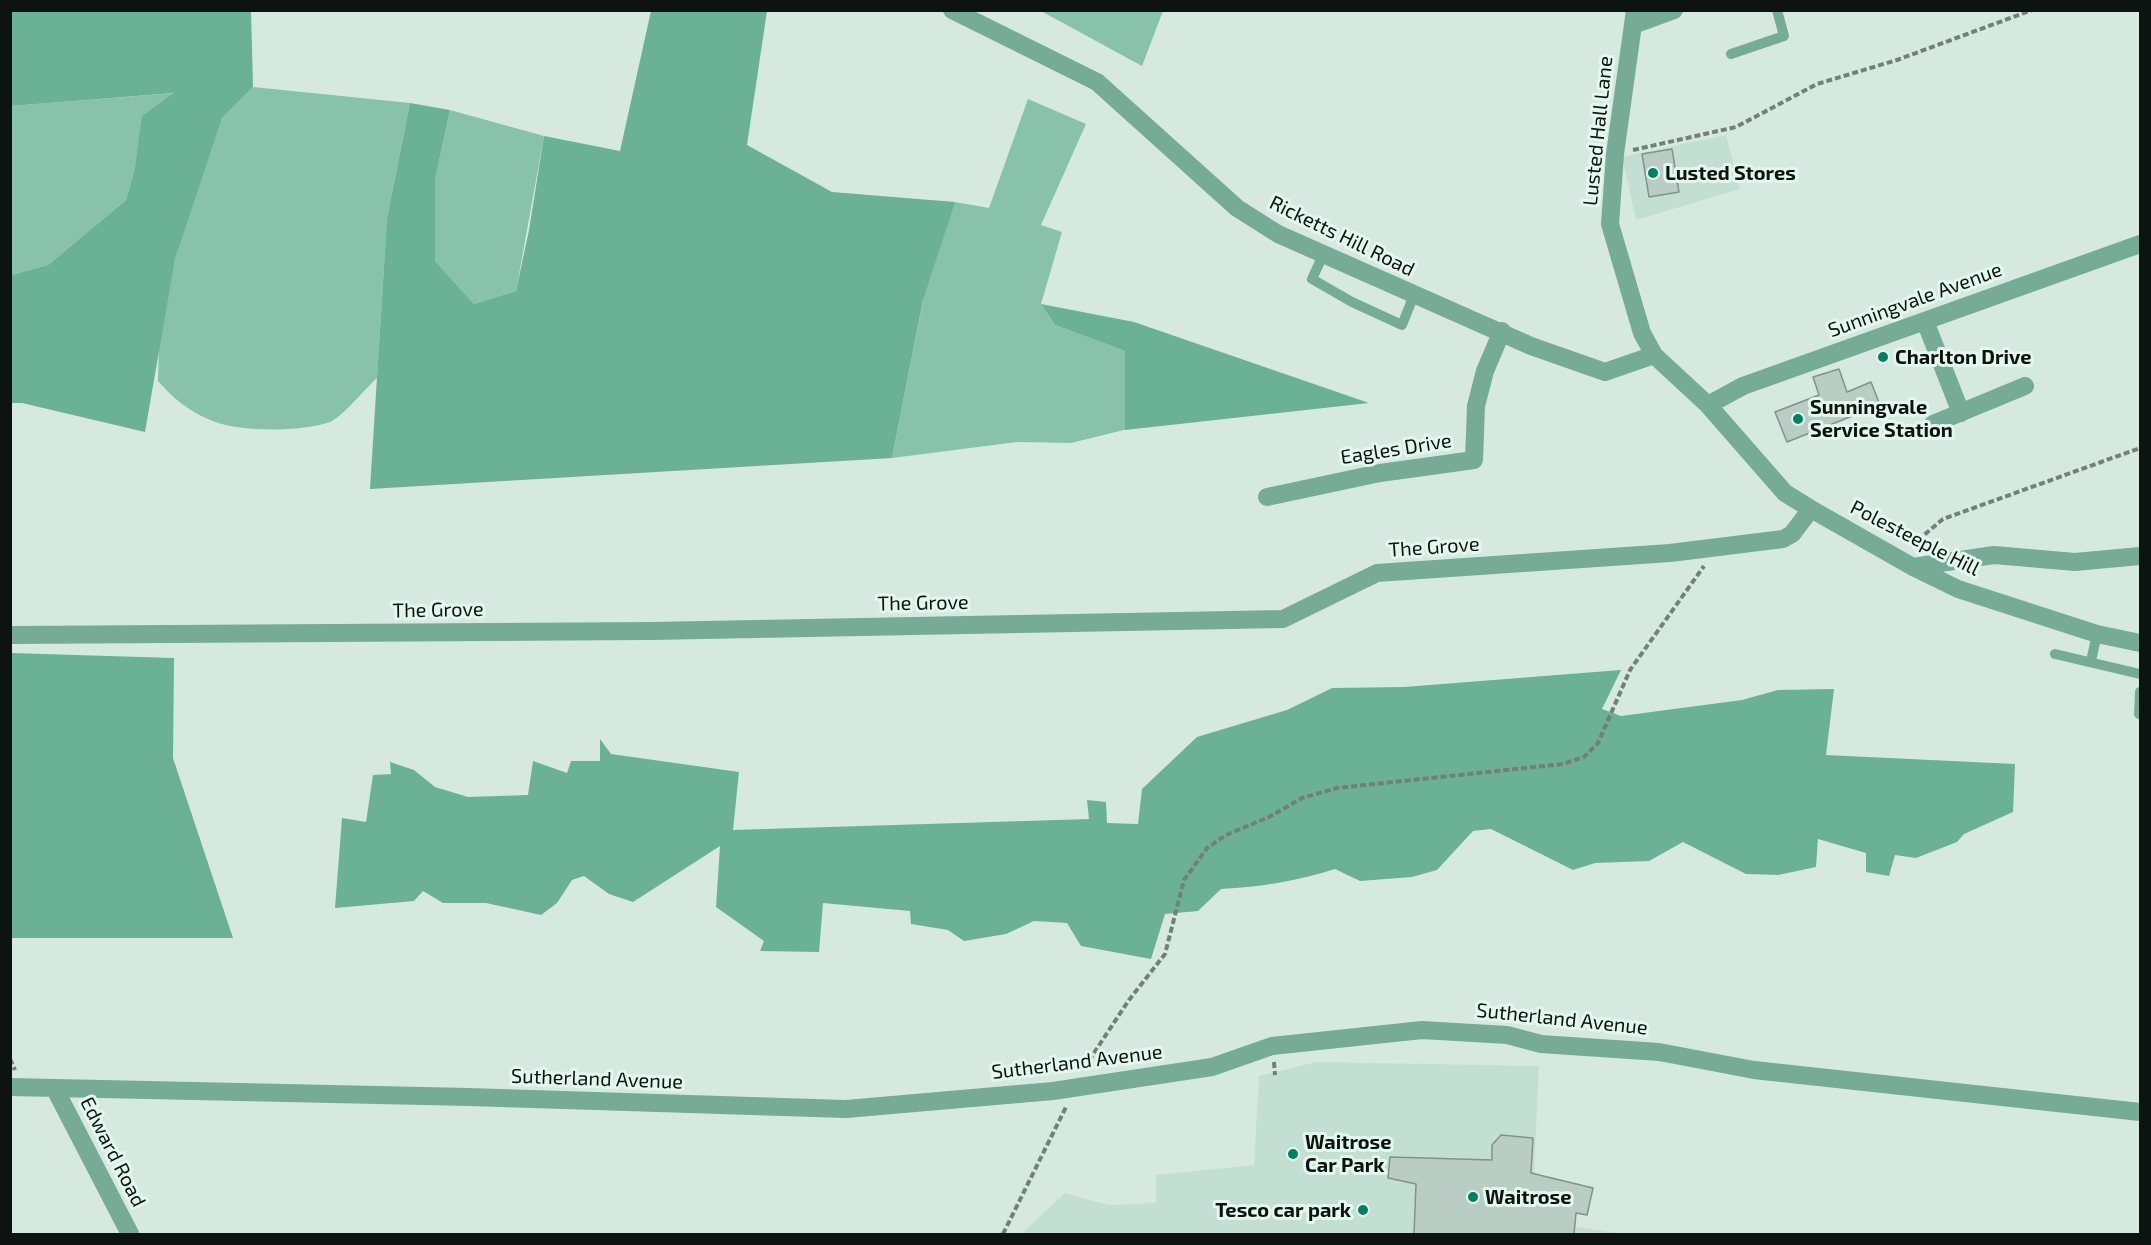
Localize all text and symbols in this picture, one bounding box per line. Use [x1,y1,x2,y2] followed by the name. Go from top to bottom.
[1578,55,1618,207] street label: Lusted Hall Lane
[1665,161,1796,185] place label: Lusted Stores
[1646,166,1660,180] marker: Lusted Stores
[1266,191,1418,281] street label: Ricketts Hill Road
[1825,257,2005,343] street label: Sunningvale Avenue
[1895,345,2031,369] place label: Charlton Drive
[1876,350,1890,364] marker: Charlton Drive
[1810,395,1953,442] place label: Sunningvale Service Station
[1791,412,1805,426] marker: Sunningvale Service Station
[1339,428,1453,470] street label: Eagles Drive
[1846,495,1984,581] street label: Polesteeple Hill
[1388,532,1480,562] street label: The Grove
[877,590,969,616] street label: The Grove
[392,597,484,623] street label: The Grove
[1475,998,1649,1040] street label: Sutherland Avenue
[990,1040,1164,1084] street label: Sutherland Avenue
[511,1064,683,1094] street label: Sutherland Avenue
[75,1093,151,1211] street label: Edward Road
[1305,1130,1391,1177] place label: Waitrose Car Park
[1286,1147,1300,1161] marker: Waitrose Car Park
[1485,1185,1571,1209] place label: Waitrose
[1466,1190,1480,1204] marker: Waitrose
[1215,1198,1351,1222] place label: Tesco car park
[1356,1203,1370,1217] marker: Tesco car park

